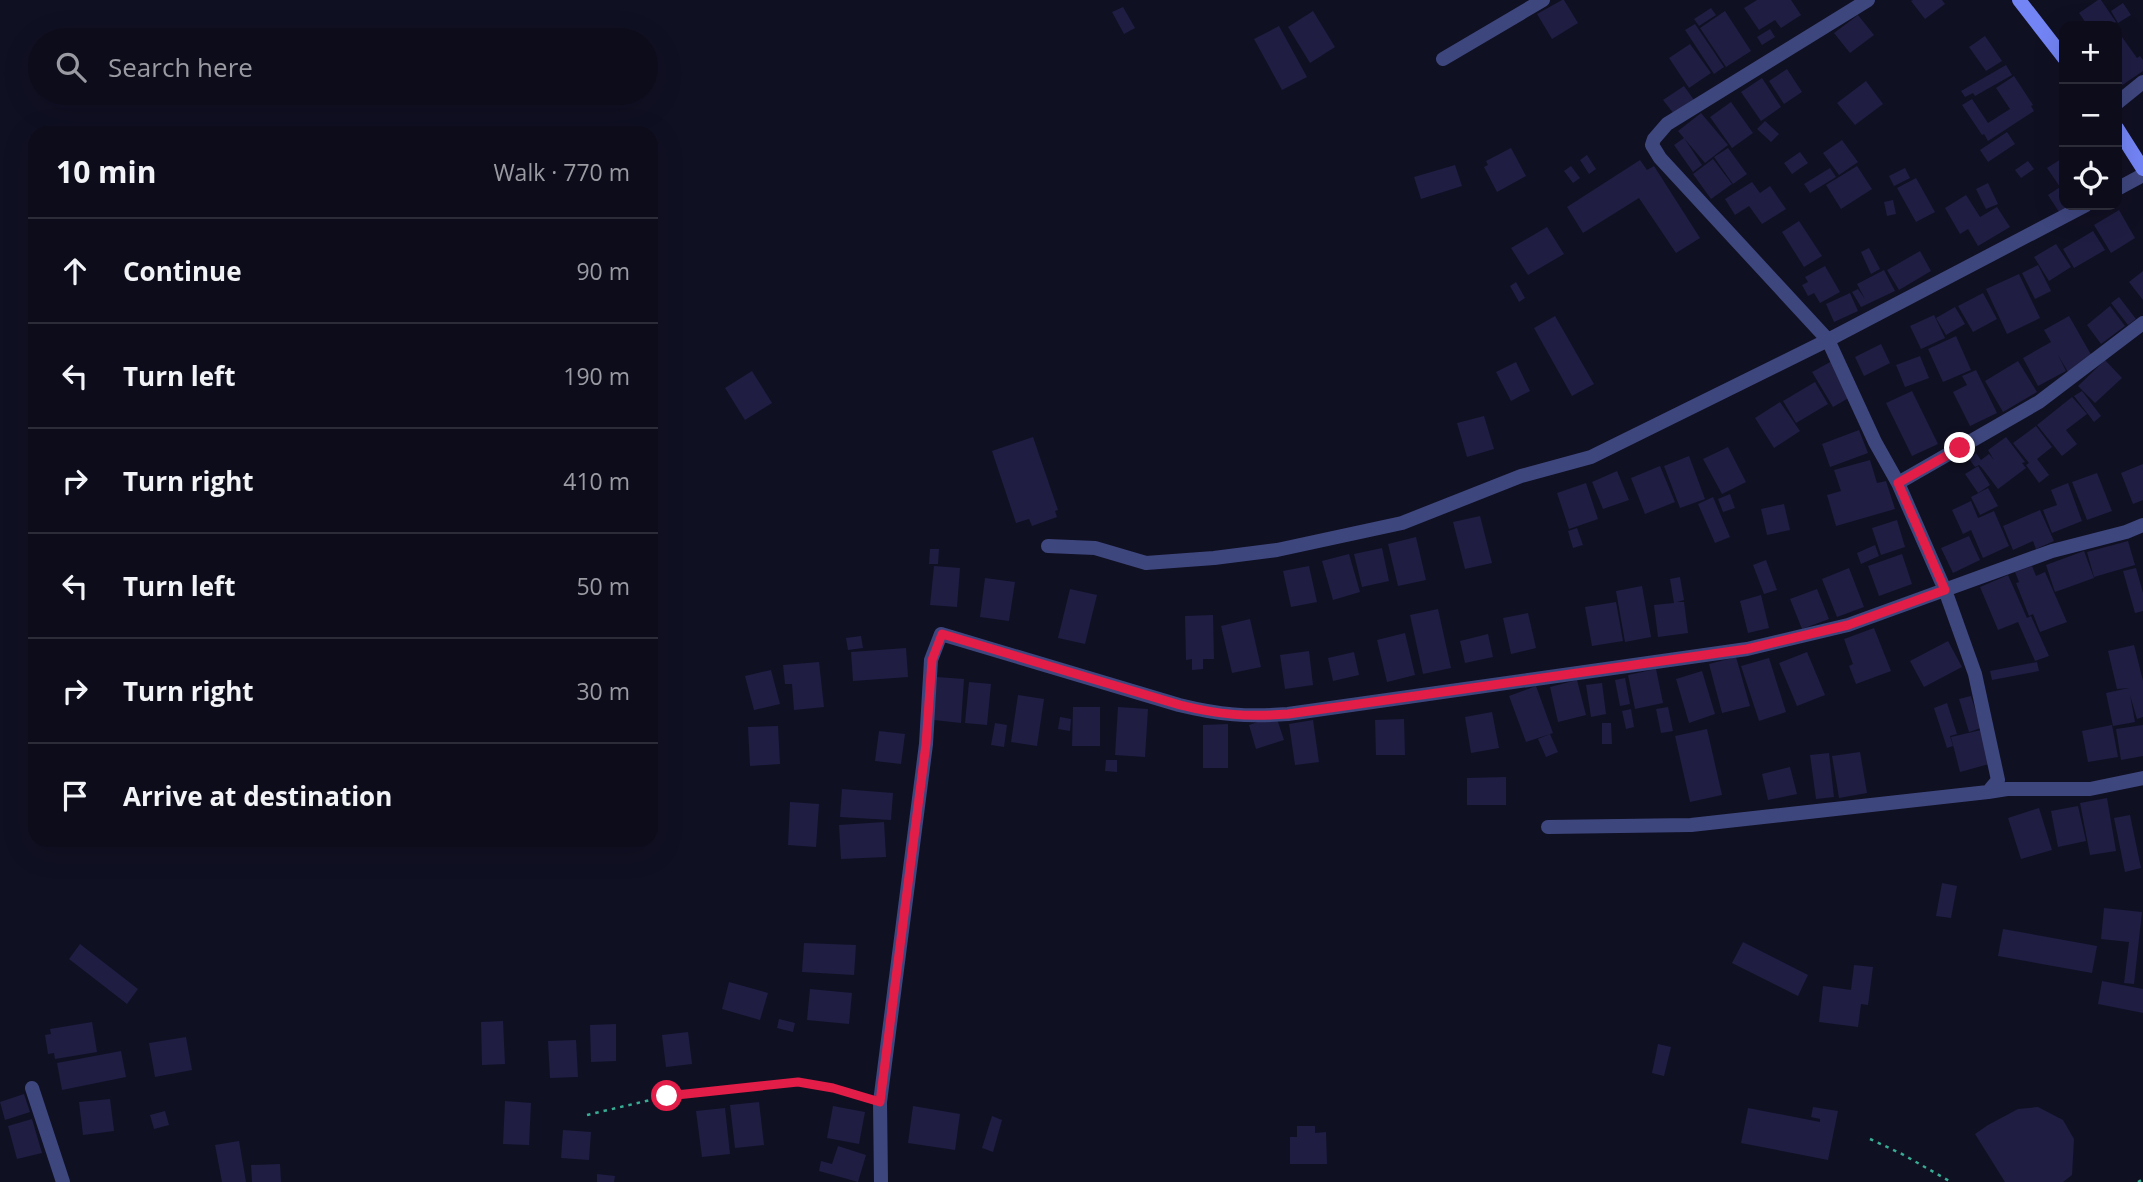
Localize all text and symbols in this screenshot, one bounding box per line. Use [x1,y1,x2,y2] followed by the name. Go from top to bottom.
[2059,21,2122,210] map controls
[2059,21,2122,84] button: +
[28,28,658,105] search box
[52,48,90,86] icon: search
[108,49,253,85] text: Search here
[2059,84,2122,147] button: −
[2059,147,2122,210] button: locate
[56,151,156,192] text: 10 min
[493,156,630,188] text: Walk · 770 m
[56,252,94,290] icon: ahead
[123,253,242,289] text: Continue
[576,255,630,287] text: 90 m
[56,357,94,395] icon: left
[123,358,235,394] text: Turn left
[563,360,630,392] text: 190 m
[1944,432,1975,463] route end
[56,462,94,500] icon: right
[123,463,254,499] text: Turn right
[563,465,630,497] text: 410 m
[56,567,94,605] icon: left
[123,568,235,604] text: Turn left
[576,570,630,602] text: 50 m
[56,672,94,710] icon: right
[123,673,254,709] text: Turn right
[576,675,630,707] text: 30 m
[56,777,94,815] icon: arrive
[123,778,392,814] text: Arrive at destination
[651,1080,682,1111] route start

